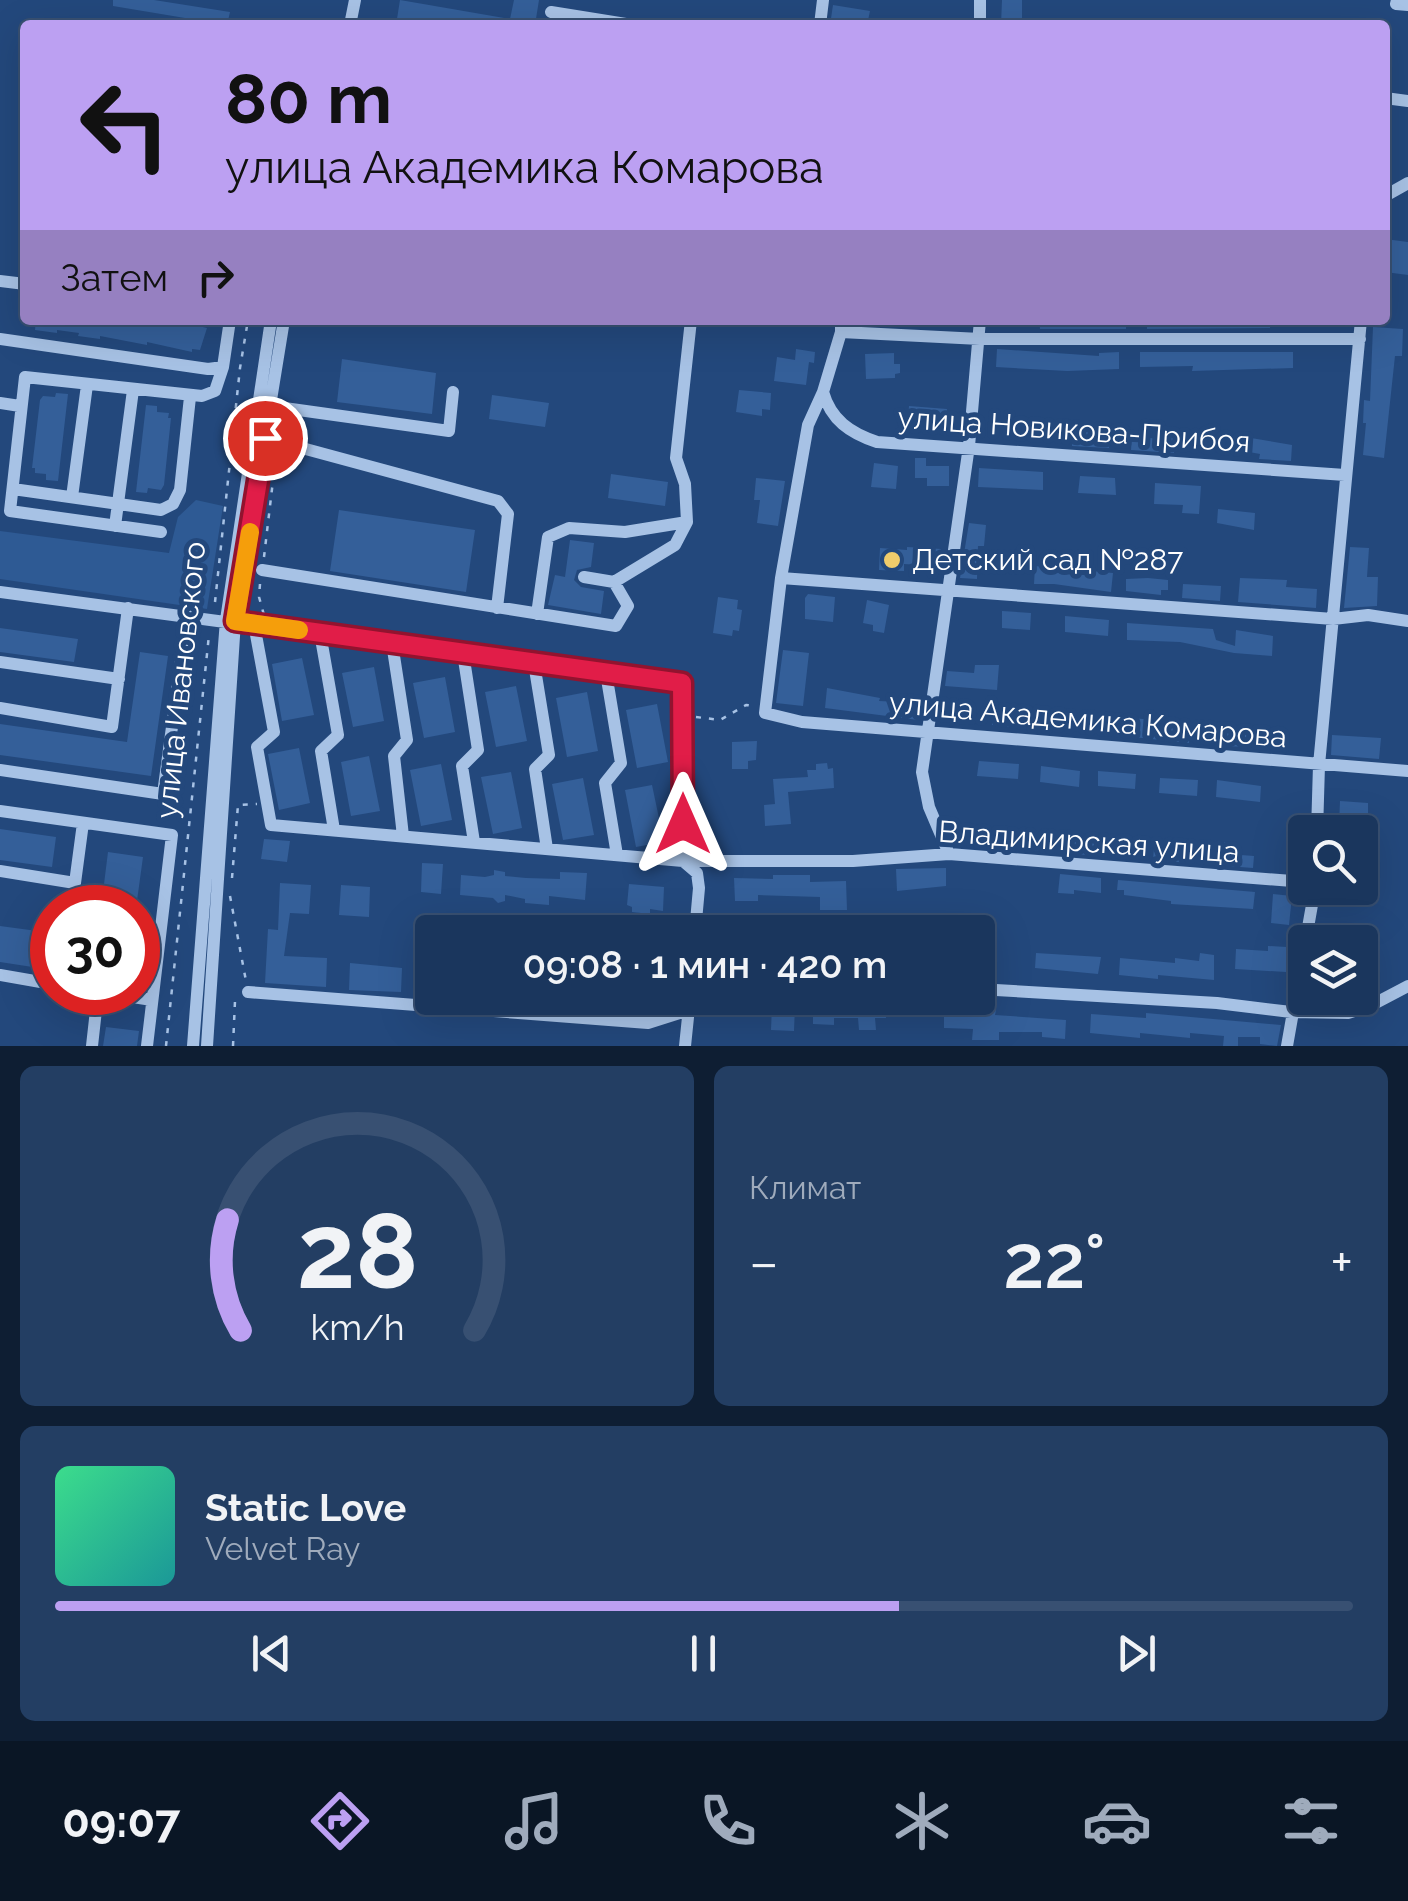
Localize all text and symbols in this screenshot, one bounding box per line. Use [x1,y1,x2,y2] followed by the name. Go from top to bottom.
[225,57,392,139] text: 80 m
[60,60,190,190] icon: left
[225,141,824,194] text: улица Академика Комарова
[188,250,243,305] icon: right
[60,255,168,300] text: Затем
[223,396,308,481] pin
[897,400,1251,459] street label: улица Новикова-Прибоя
[238,411,293,466] icon: arrive
[149,540,212,820] street label: улица Ивановского
[912,542,1183,577] place label: Детский сад №287
[881,549,903,571] marker: Детский сад №287
[888,685,1288,754] street label: улица Академика Комарова
[631,772,735,876] position arrow
[937,814,1241,869] street label: Владимирская улица
[1288,815,1378,1015] map controls
[1288,815,1378,905] button: search
[30,885,160,1015] speed limit sign: 30
[1288,925,1378,1015] button: layers
[523,942,887,987] text: 09:08 · 1 мин · 420 m
[749,1169,861,1206] text: Климат
[296,1190,418,1312] text: 28
[1003,1217,1106,1306] text: 22°
[749,1230,779,1295] text: −
[1330,1230,1353,1295] text: +
[310,1306,404,1348] text: km/h
[205,1485,406,1530] text: Static Love
[205,1530,360,1567] text: Velvet Ray
[244,1626,299,1681] icon: previous
[676,1626,731,1681] icon: pause
[1109,1626,1164,1681] icon: next
[305,1786,375,1856] icon: directions
[499,1786,569,1856] icon: music
[693,1786,763,1856] icon: phone
[887,1786,957,1856] icon: climate
[1082,1786,1152,1856] icon: car
[1276,1786,1346,1856] icon: filters
[62,1795,180,1848] text: 09:07

